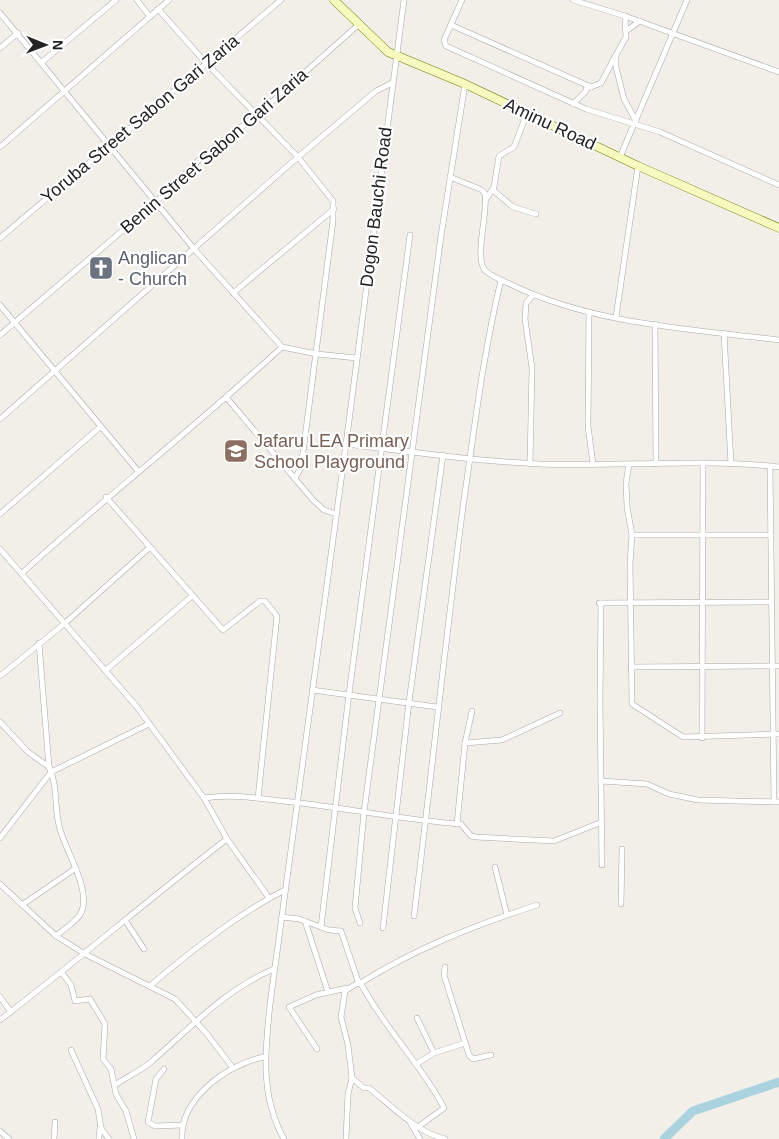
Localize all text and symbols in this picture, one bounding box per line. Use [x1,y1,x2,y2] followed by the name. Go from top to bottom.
[20,20,70,70] north arrow
[37,30,244,207] street label: Yoruba Street Sabon Gari Zaria
[50,40,66,50] text: N
[116,64,312,238] street label: Benin Street Sabon Gari Zaria
[501,94,599,154] street label: Aminu Road
[356,126,396,288] street label: Dogon Bauchi Road
[118,248,187,289] place label: Anglican - Church
[88,255,114,281] church icon: Anglican - Church
[254,431,409,472] place label: Jafaru LEA Primary School Playground
[223,438,249,464] school or university icon: Jafaru LEA Primary School Playground

